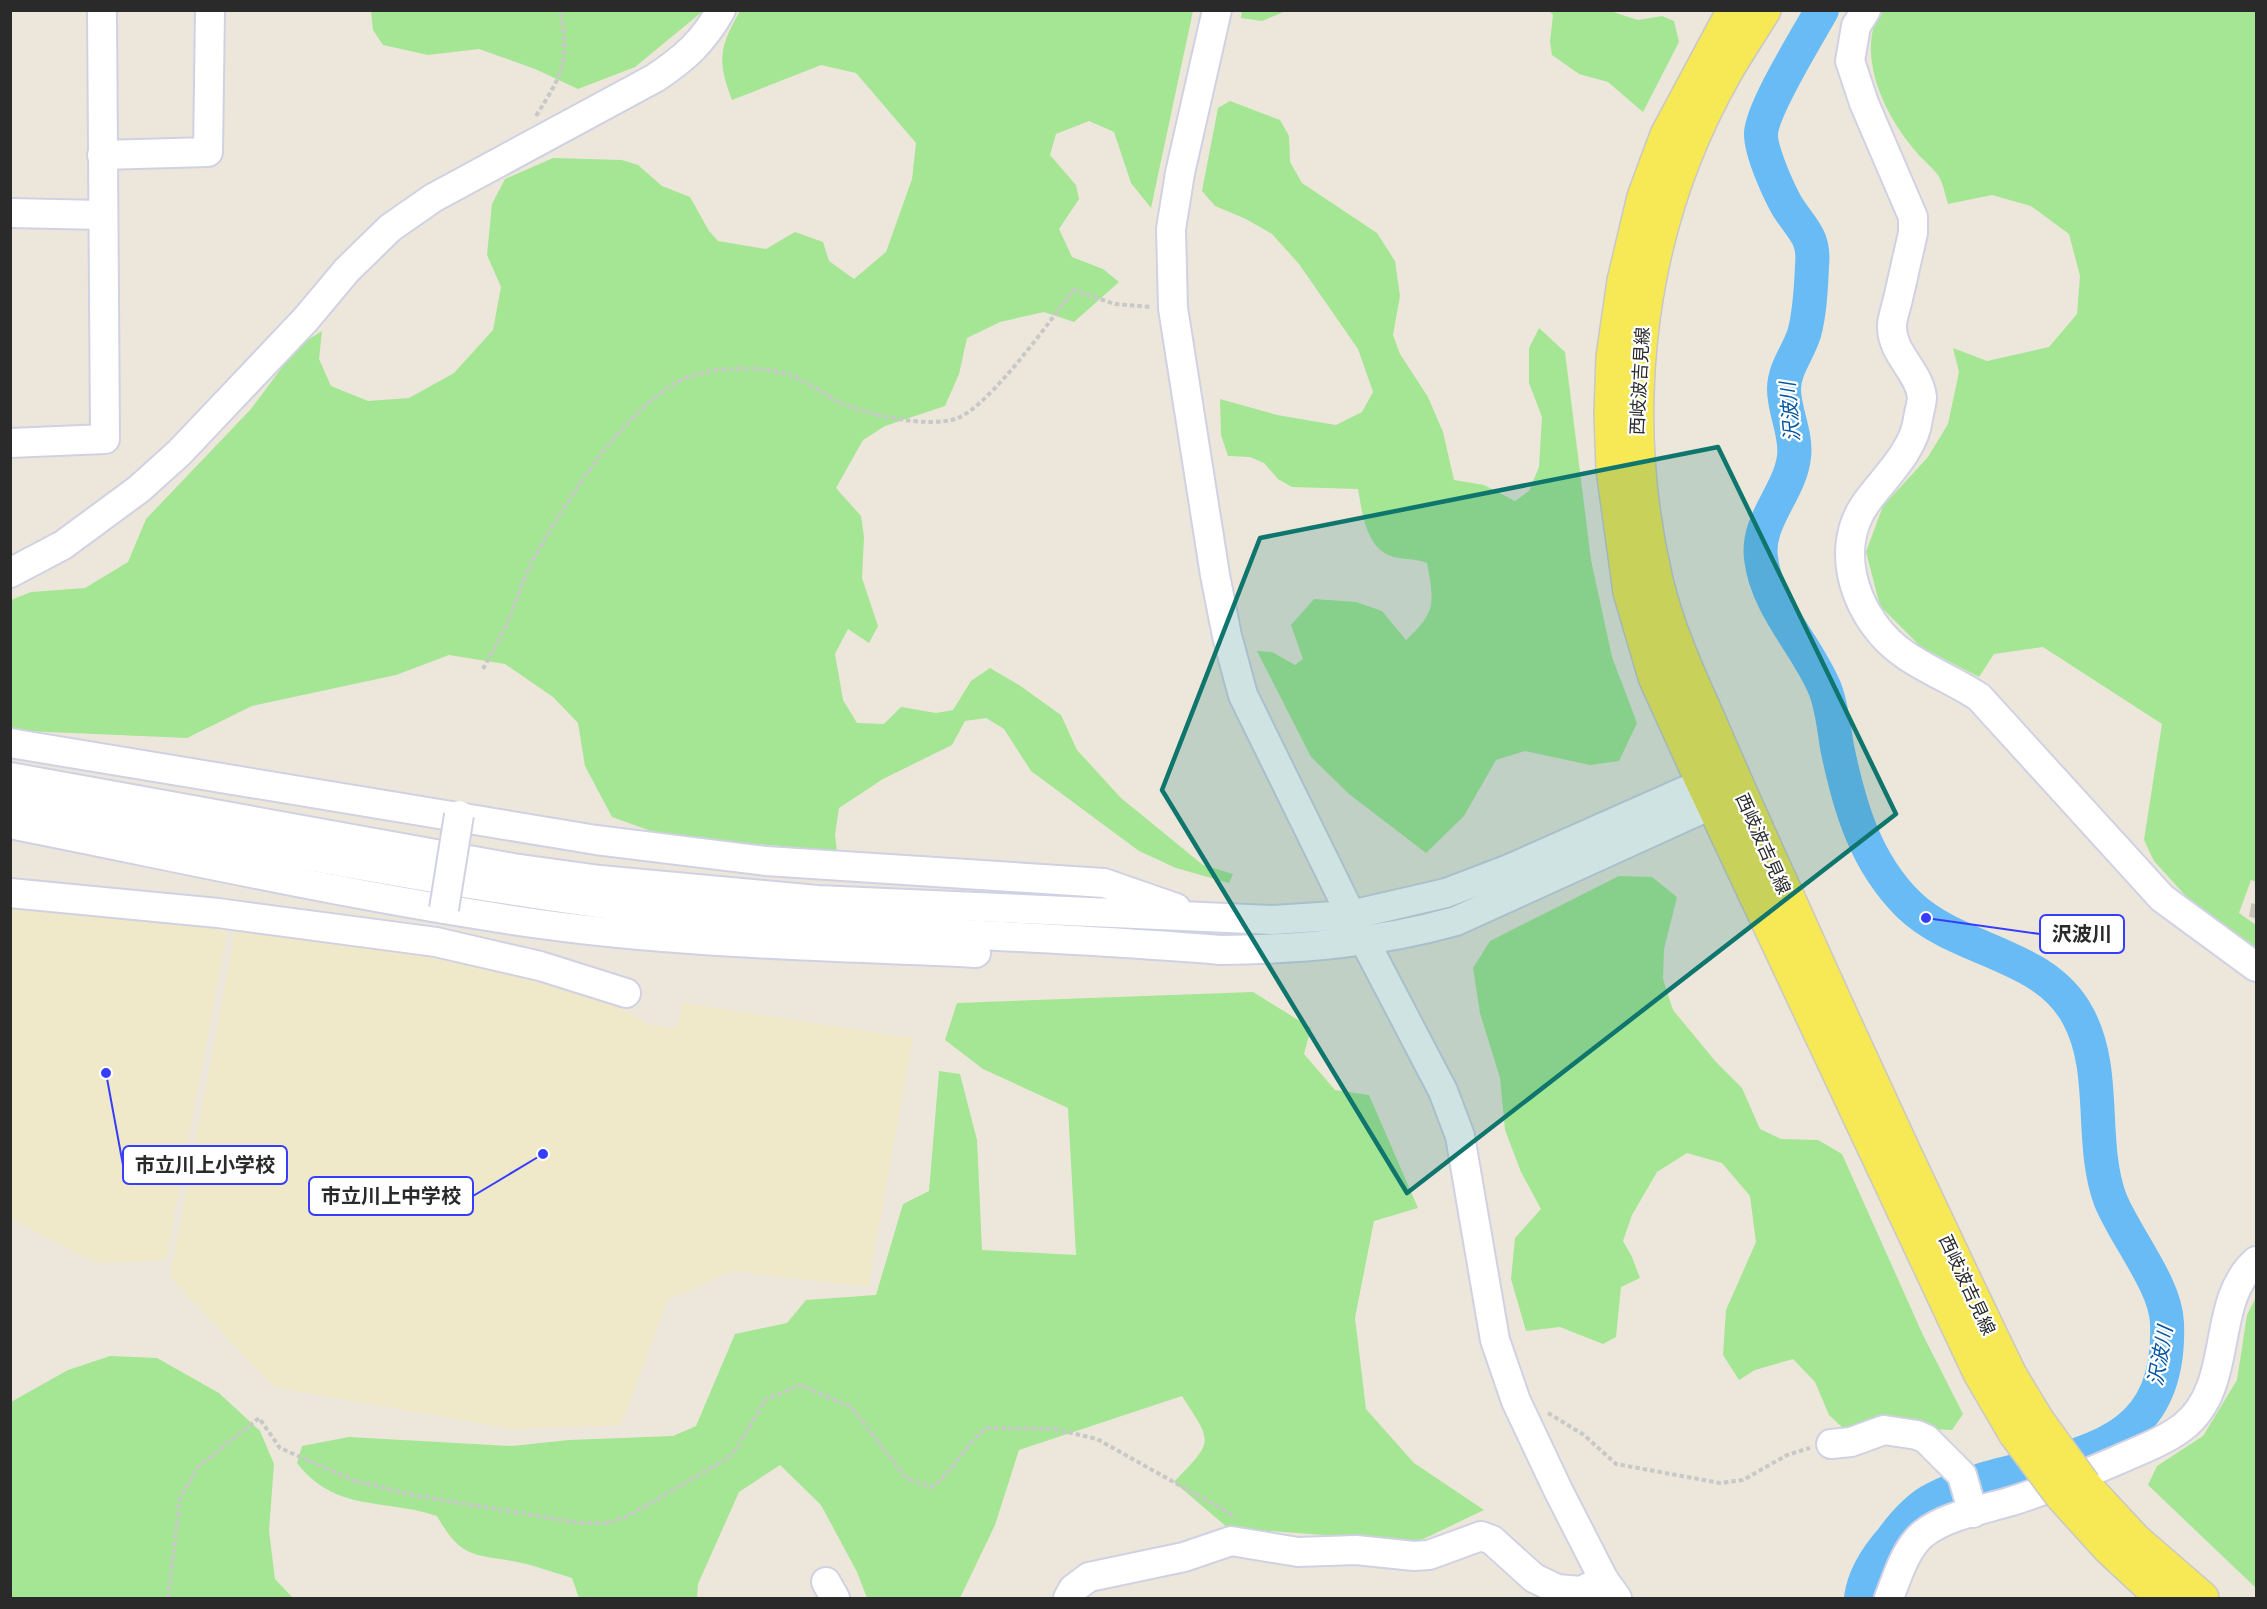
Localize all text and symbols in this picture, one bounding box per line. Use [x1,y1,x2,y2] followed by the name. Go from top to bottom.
[1627,327,1653,435] street label: 西岐波吉見線
[1776,379,1804,443] water label: 沢波川
[1732,791,1794,897] street label: 西岐波吉見線
[2040,915,2124,953] callout: 沢波川
[2052,923,2112,945] text: 沢波川
[123,1146,287,1184] callout: 市立川上小学校
[135,1154,275,1176] text: 市立川上小学校
[309,1177,473,1215] callout: 市立川上中学校
[321,1185,461,1207] text: 市立川上中学校
[1935,1232,1999,1338] street label: 西岐波吉見線
[2144,1323,2176,1387] water label: 沢波川

